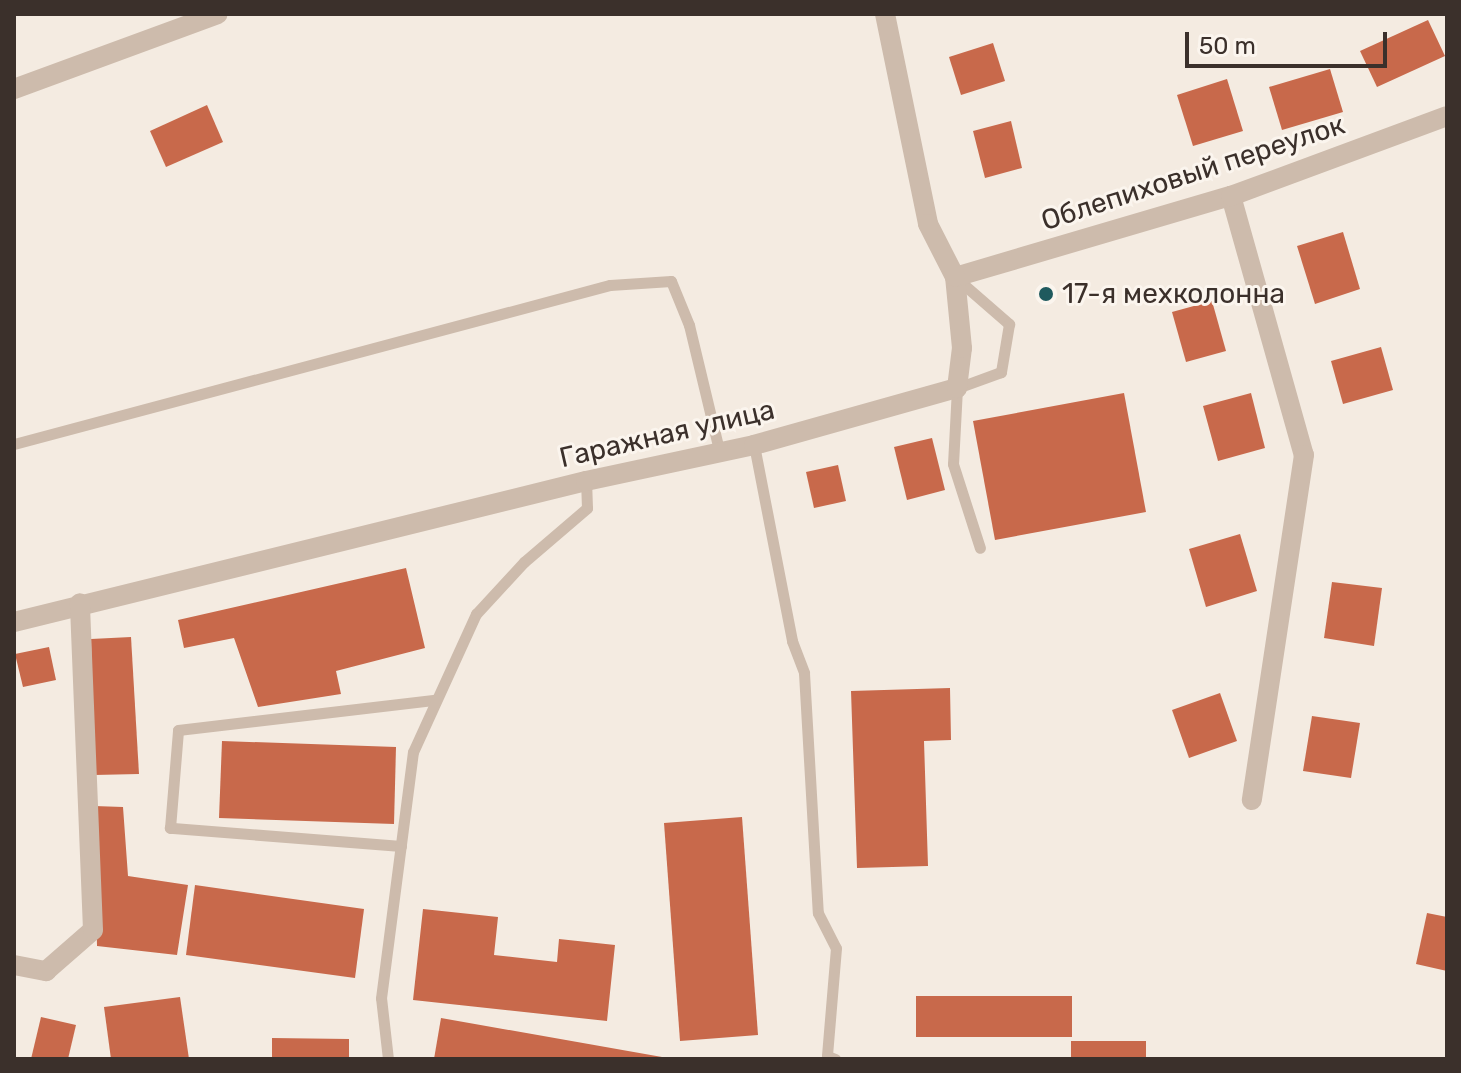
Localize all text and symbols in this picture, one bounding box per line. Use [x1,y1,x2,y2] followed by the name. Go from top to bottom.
[1189,16,1391,66] scale bar
[1199,32,1256,60] text: 50 m
[1037,108,1349,238] street label: Облепиховый переулок
[1062,277,1285,311] place label: 17-я мехколонна
[1037,285,1055,303] marker: 17-я мехколонна
[556,393,778,475] street label: Гаражная улица

